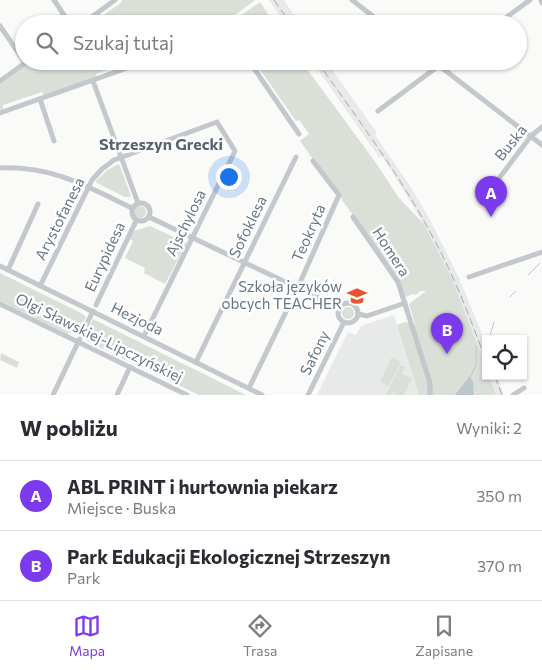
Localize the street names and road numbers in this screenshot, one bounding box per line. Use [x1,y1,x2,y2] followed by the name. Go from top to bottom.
[490,121,530,164] street label: Buska
[31,174,88,263] street label: Arystofanesa
[161,186,209,259] street label: Ajschylosa
[224,193,270,260] street label: Sofoklesa
[287,201,329,264] street label: Teokryta
[80,219,128,294] street label: Eurypidesa
[369,224,414,279] street label: Homera
[13,289,186,385] street label: Olgi Sławskiej-Lipczyńskiej
[108,298,167,338] street label: Hezjoda
[296,327,333,378] street label: Safony

